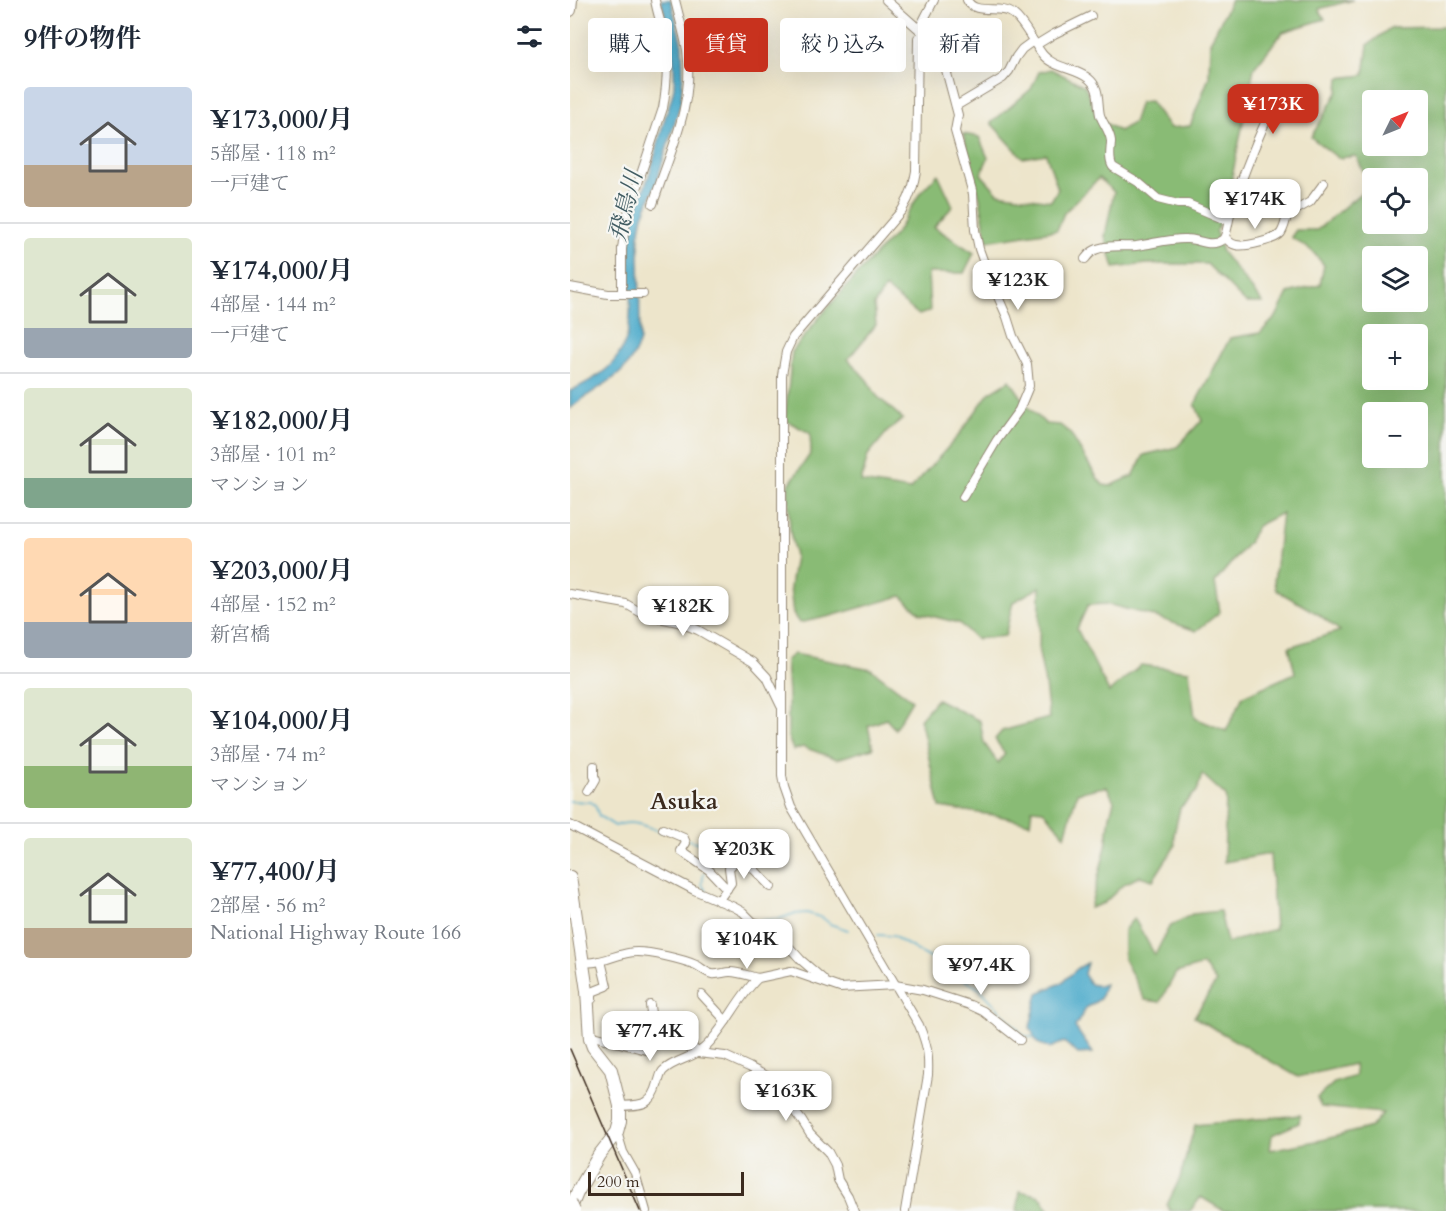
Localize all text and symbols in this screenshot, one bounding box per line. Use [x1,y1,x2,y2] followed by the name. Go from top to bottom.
[588,18,672,72] chip: 購入
[684,18,768,72] chip: 賃貸
[780,18,906,72] chip: 絞り込み
[918,18,1002,72] chip: 新着
[513,20,546,53] icon: filters
[24,21,141,56] text: 9件の物件
[1231,84,1315,135] pin: ¥173K
[1242,90,1304,117] text: ¥173K
[1362,90,1428,156] north arrow
[1362,90,1428,468] map controls
[210,102,353,137] text: ¥173,000/月
[72,111,144,183] icon: home
[210,140,336,167] text: 5部屋 · 118 m²
[601,164,651,245] water label: 飛鳥川
[1362,168,1428,234] button: locate
[210,170,290,197] text: 一戸建て
[1213,179,1297,230] pin: ¥174K
[1224,185,1286,212] text: ¥174K
[1362,246,1428,312] button: layers
[210,253,353,288] text: ¥174,000/月
[976,260,1060,311] pin: ¥123K
[72,262,144,334] icon: home
[987,266,1049,293] text: ¥123K
[210,291,336,318] text: 4部屋 · 144 m²
[210,321,290,348] text: 一戸建て
[1362,324,1428,390] button: +
[1362,402,1428,468] button: −
[210,403,353,438] text: ¥182,000/月
[72,412,144,484] icon: home
[210,441,336,468] text: 3部屋 · 101 m²
[210,471,309,498] text: マンション
[210,553,353,588] text: ¥203,000/月
[72,562,144,634] icon: home
[641,586,725,637] pin: ¥182K
[210,591,336,618] text: 4部屋 · 152 m²
[652,592,714,619] text: ¥182K
[210,621,270,648] text: 新宮橋
[210,703,353,738] text: ¥104,000/月
[72,712,144,784] icon: home
[210,741,326,768] text: 3部屋 · 74 m²
[210,771,309,798] text: マンション
[650,785,718,818] district label: Asuka
[702,829,786,880] pin: ¥203K
[713,835,775,862] text: ¥203K
[210,854,340,889] text: ¥77,400/月
[72,862,144,934] icon: home
[210,892,326,919] text: 2部屋 · 56 m²
[210,919,461,946] text: National Highway Route 166
[705,919,789,970] pin: ¥104K
[716,925,778,952] text: ¥104K
[932,945,1030,996] pin: ¥97.4K
[947,951,1015,978] text: ¥97.4K
[601,1011,699,1062] pin: ¥77.4K
[616,1017,684,1044] text: ¥77.4K
[744,1071,828,1122] pin: ¥163K
[755,1077,817,1104] text: ¥163K
[588,1169,744,1196] scale bar
[597,1171,639,1193] text: 200 m

